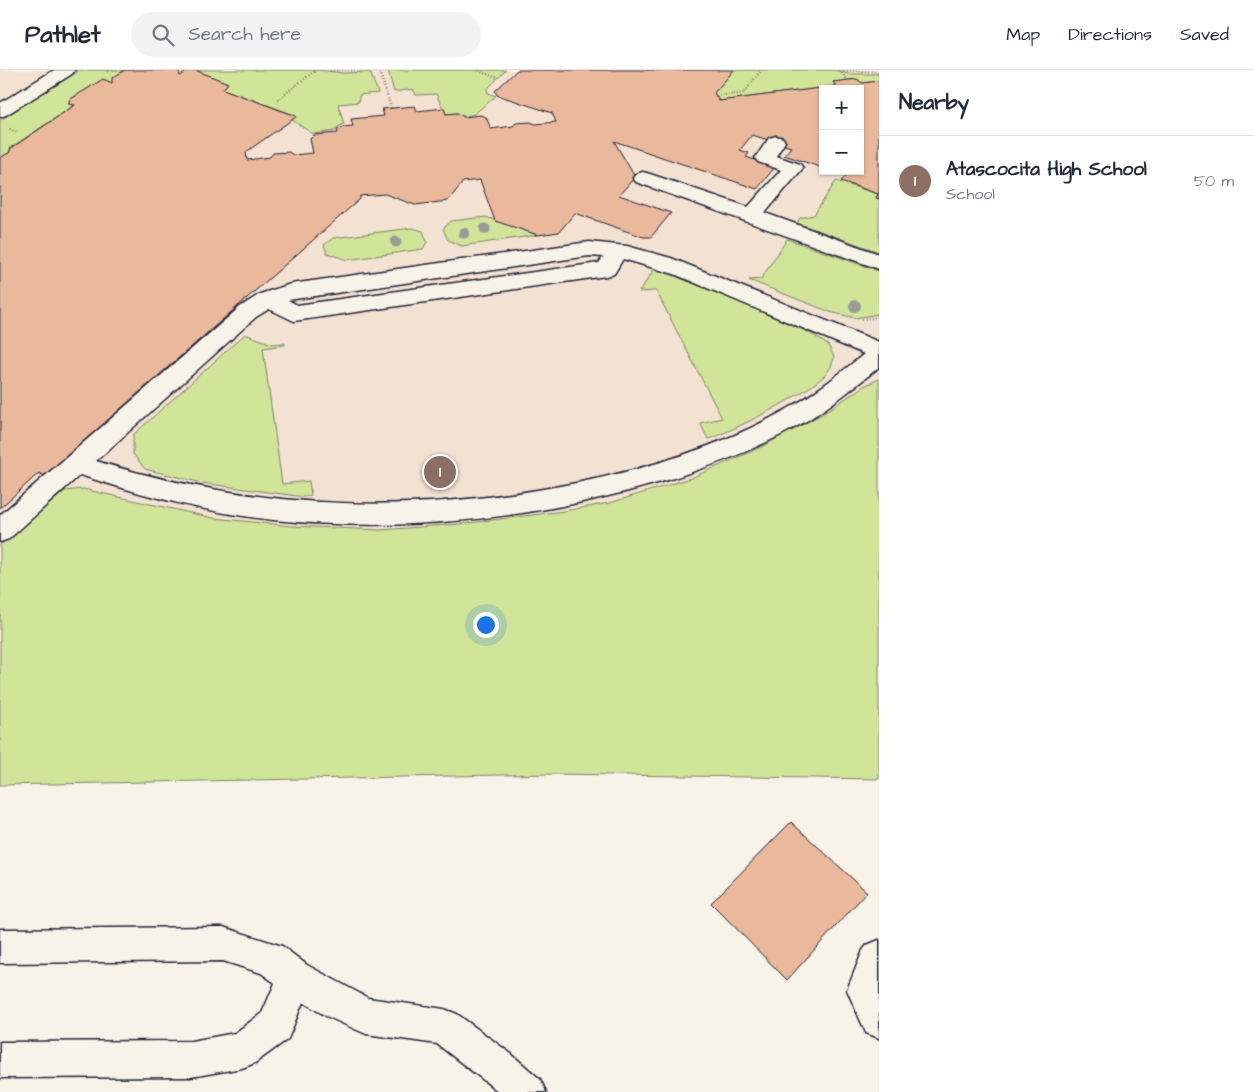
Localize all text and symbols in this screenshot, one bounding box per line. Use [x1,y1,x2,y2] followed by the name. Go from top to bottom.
[131,12,481,57] search box
[25,18,101,52] text: Pathlet
[149,21,177,49] icon: search
[189,21,301,48] text: Search here
[1006,22,1040,47] text: Map
[1068,22,1152,47] text: Directions
[1180,22,1229,47] text: Saved
[819,85,864,175] map controls
[819,85,864,130] button: +
[899,88,969,117] text: Nearby
[819,130,864,175] button: −
[946,156,1147,183] text: Atascocita High School
[914,170,916,192] text: 1
[1194,170,1234,192] text: 50 m
[946,183,995,205] text: School
[424,453,456,491] pin: 1
[473,612,499,638] your location

